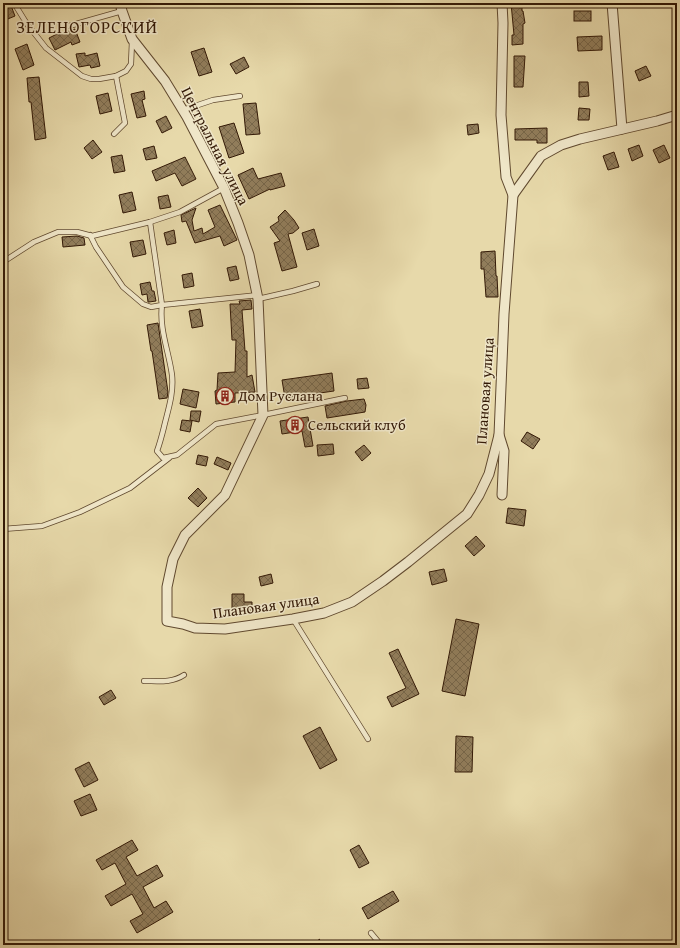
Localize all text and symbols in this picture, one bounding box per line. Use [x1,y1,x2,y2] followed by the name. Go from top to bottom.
[16,14,158,39] district label: ЗЕЛЕНОГОРСКИЙ
[176,83,255,209] street label: Центральная улица
[470,336,499,445] street label: Плановая улица
[237,385,324,406] place label: Дом Руслана
[215,386,235,406] building icon: Дом Руслана
[308,414,406,435] place label: Сельский клуб
[285,415,305,435] building icon: Сельский клуб
[211,588,321,623] street label: Плановая улица

